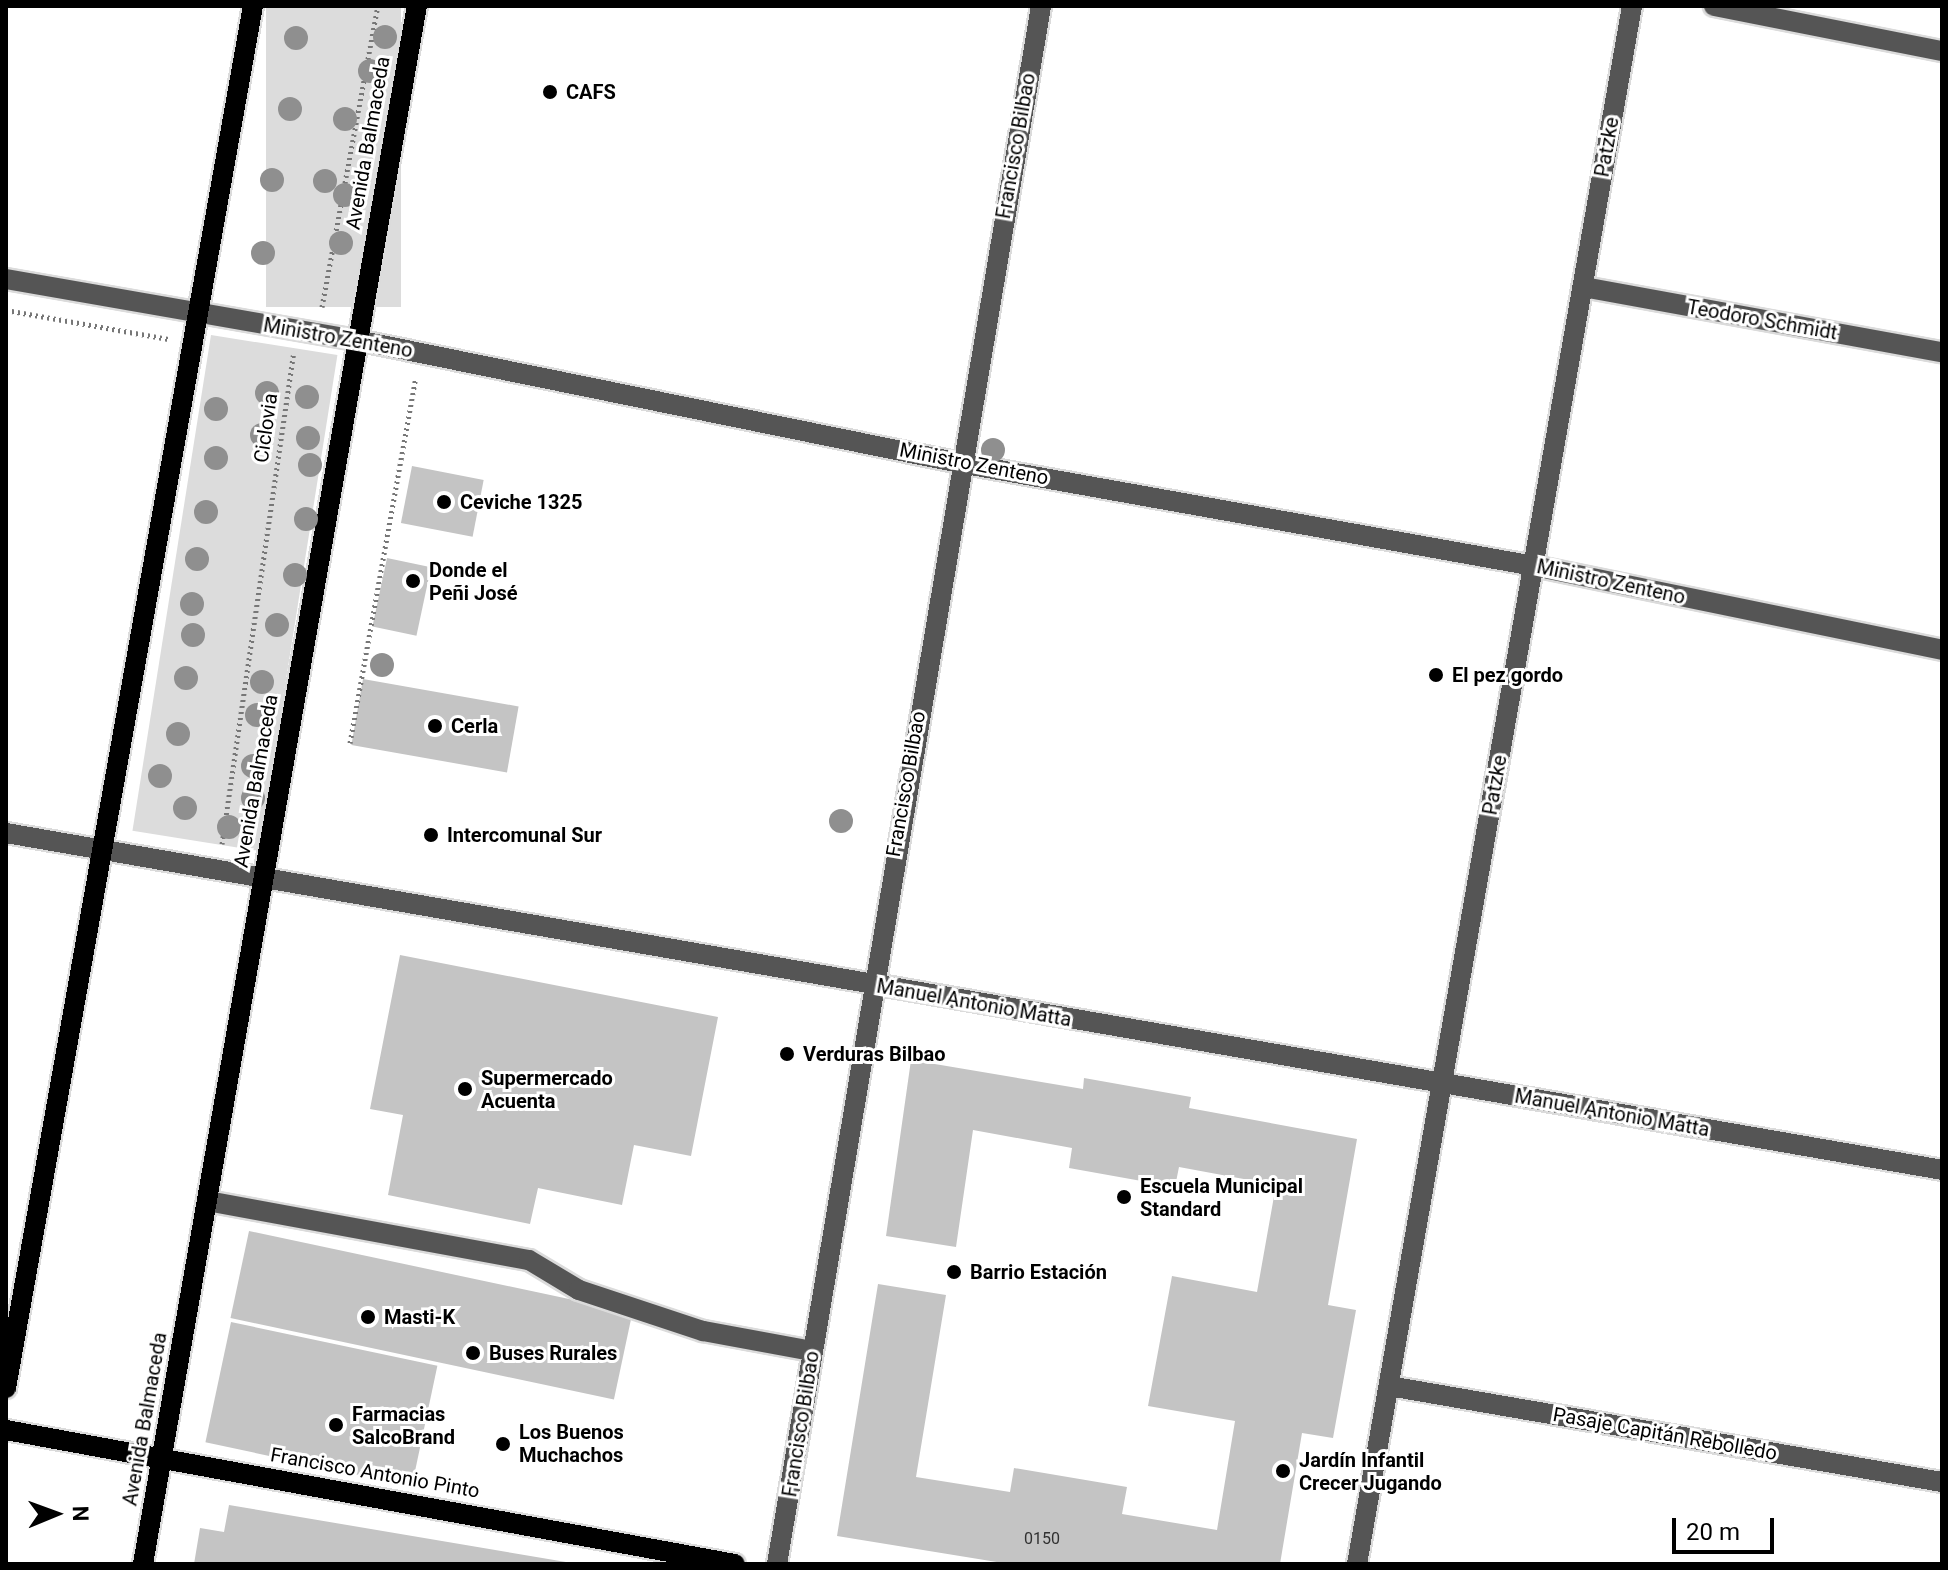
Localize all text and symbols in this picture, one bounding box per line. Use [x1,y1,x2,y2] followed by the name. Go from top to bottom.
[341,54,395,232] street label: Avenida Balmaceda
[991,71,1041,221] street label: Francisco Bilbao
[566,80,616,104] place label: CAFS
[541,83,559,101] marker: CAFS
[1590,115,1624,179] street label: Patzke
[1685,295,1839,345] street label: Teodoro Schmidt
[262,313,414,363] street label: Ministro Zenteno
[249,392,283,464] street label: Ciclovia
[898,438,1050,490] street label: Ministro Zenteno
[460,490,582,514] place label: Ceviche 1325
[435,493,453,511] marker: Ceviche 1325
[1535,555,1687,609] street label: Ministro Zenteno
[429,558,518,605] place label: Donde el Peñi José
[404,572,422,590] marker: Donde el Peñi José
[1452,663,1563,687] place label: El pez gordo
[1427,666,1445,684] marker: El pez gordo
[229,692,283,870] street label: Avenida Balmaceda
[881,709,931,859] street label: Francisco Bilbao
[451,714,498,738] place label: Cerla
[426,717,444,735] marker: Cerla
[1478,753,1512,817] street label: Patzke
[447,823,602,847] place label: Intercomunal Sur
[422,826,440,844] marker: Intercomunal Sur
[875,974,1073,1032] street label: Manuel Antonio Matta
[803,1042,946,1066] place label: Verduras Bilbao
[778,1045,796,1063] marker: Verduras Bilbao
[481,1066,613,1113] place label: Supermercado Acuenta
[456,1080,474,1098] marker: Supermercado Acuenta
[1513,1084,1711,1142] street label: Manuel Antonio Matta
[1140,1174,1303,1221] place label: Escuela Municipal Standard
[1115,1188,1133,1206] marker: Escuela Municipal Standard
[970,1260,1107,1284] place label: Barrio Estación
[945,1263,963,1281] marker: Barrio Estación
[384,1305,455,1329] place label: Masti-K
[359,1308,377,1326] marker: Masti-K
[118,1330,172,1508] street label: Avenida Balmaceda
[489,1341,617,1365] place label: Buses Rurales
[464,1344,482,1362] marker: Buses Rurales
[778,1349,824,1499] street label: Francisco Bilbao
[352,1402,455,1449] place label: Farmacias SalcoBrand
[1551,1402,1779,1466] street label: Pasaje Capitán Rebolledo
[327,1416,345,1434] marker: Farmacias SalcoBrand
[519,1420,624,1467] place label: Los Buenos Muchachos
[494,1435,512,1453] marker: Los Buenos Muchachos
[269,1443,481,1503] street label: Francisco Antonio Pinto
[1299,1448,1442,1495] place label: Jardín Infantil Crecer Jugando
[1274,1462,1292,1480] marker: Jardín Infantil Crecer Jugando
[16,1474,96,1554] north arrow
[1676,1502,1778,1552] scale bar
[68,1506,93,1522] text: N
[1686,1518,1740,1546] text: 20 m
[1024,1529,1060,1549] house number: 0150

